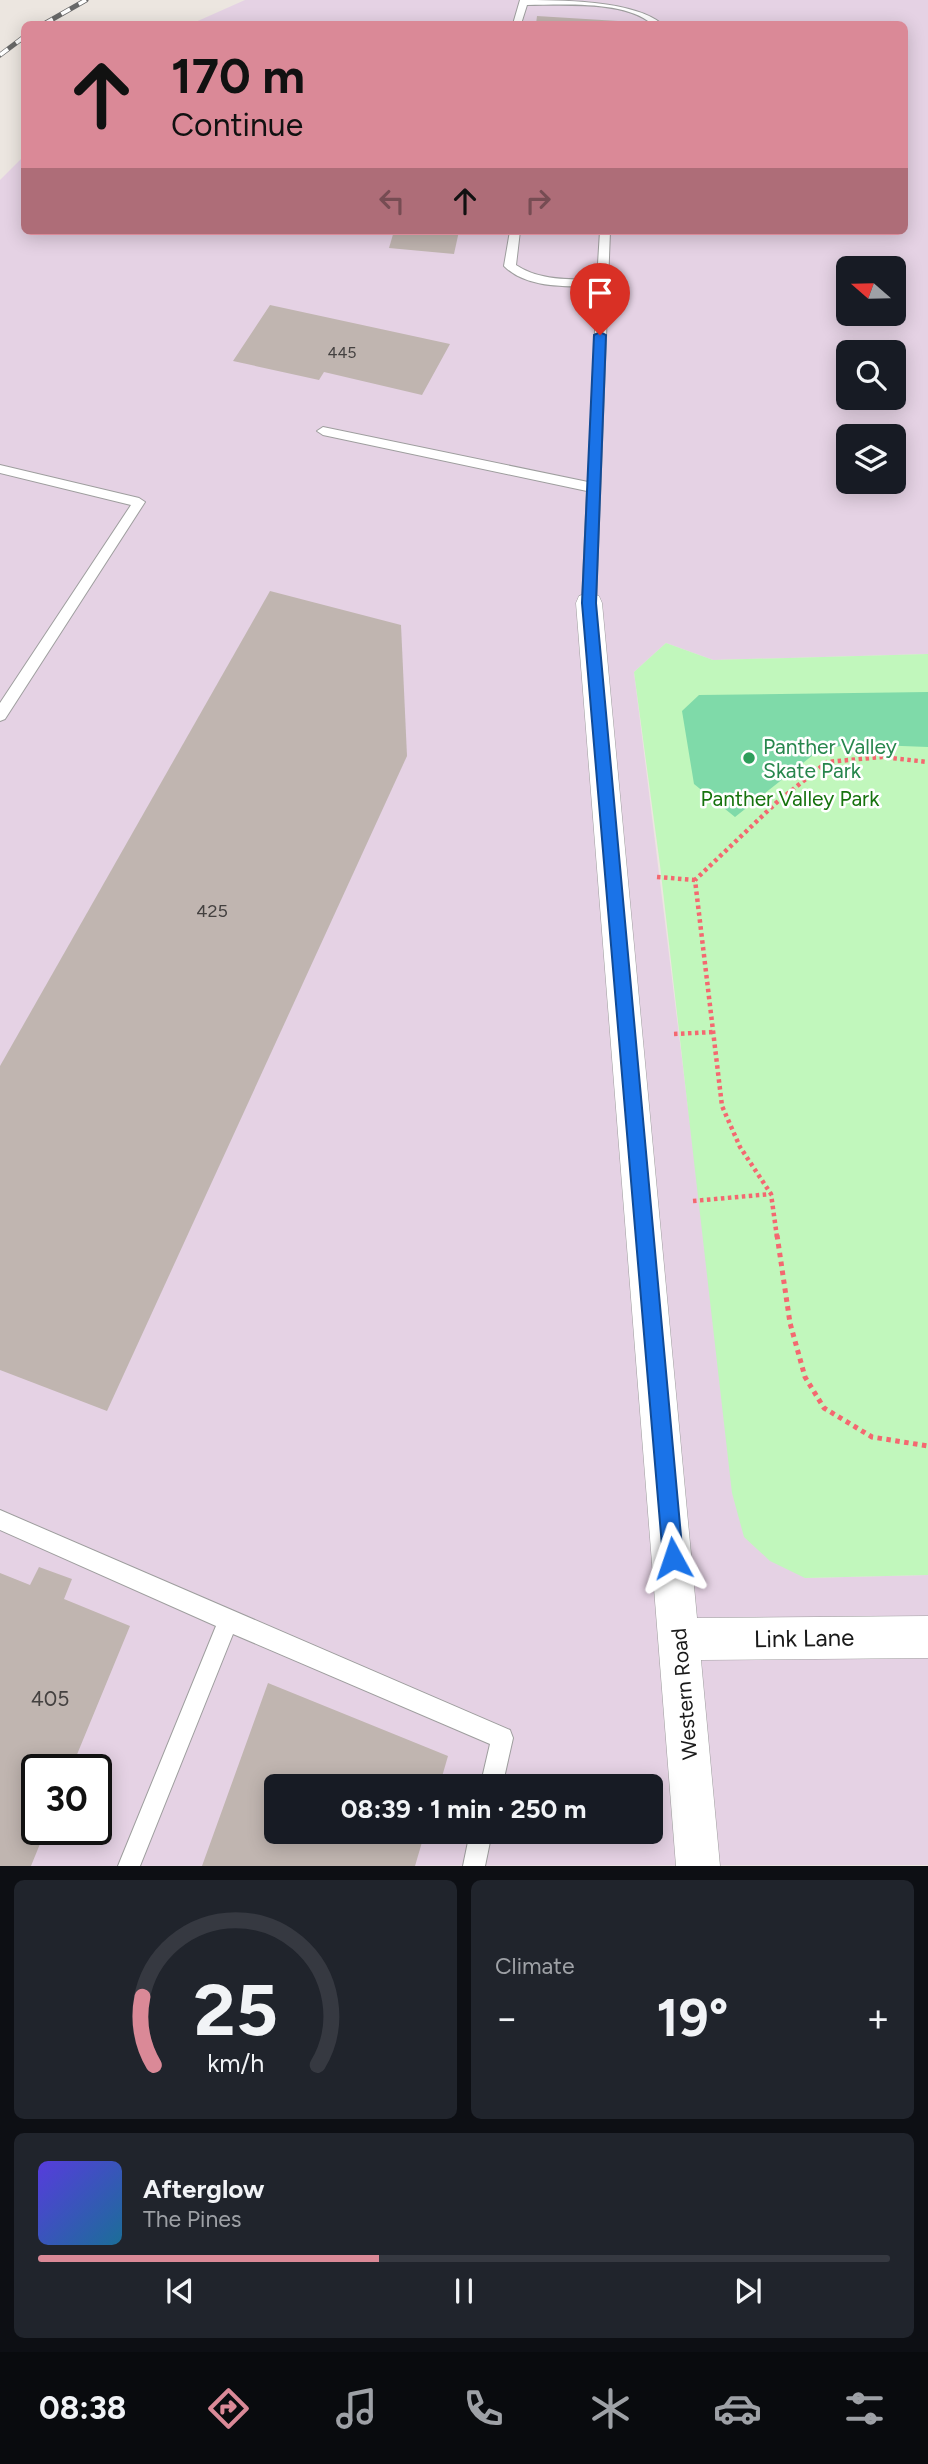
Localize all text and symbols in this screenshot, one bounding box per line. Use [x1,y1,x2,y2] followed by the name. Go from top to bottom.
[171,46,305,105] text: 170 m
[56,49,147,140] icon: ahead
[171,106,303,144] text: Continue
[373,182,411,220] icon: left
[446,182,484,220] icon: ahead
[519,182,557,220] icon: right
[836,256,906,326] north arrow
[836,256,906,494] map controls
[570,263,630,335] pin
[581,274,619,312] icon: arrive
[836,340,906,410] button: search
[327,343,357,362] house number: 445
[836,424,906,494] button: layers
[763,734,897,783] place label: Panther Valley Skate Park
[741,750,757,766] marker: Panther Valley Skate Park
[701,786,880,811] park label: Panther Valley Park
[196,900,228,922] house number: 425
[636,1521,710,1595] position arrow
[754,1623,854,1653] street label: Link Lane
[666,1627,702,1761] street label: Western Road
[31,1686,69,1711] house number: 405
[21,1754,112,1845] speed limit sign: 30
[341,1793,586,1825] text: 08:39 · 1 min · 250 m
[495,1952,574,1980] text: Climate
[193,1967,278,2054] text: 25
[657,1987,728,2049] text: 19°
[495,1995,519,2041] text: −
[866,1995,890,2041] text: +
[207,2048,264,2078] text: km/h
[143,2173,265,2205] text: Afterglow
[143,2205,242,2233] text: The Pines
[161,2272,199,2310] icon: previous
[445,2272,483,2310] icon: pause
[729,2272,767,2310] icon: next
[204,2384,253,2433] icon: directions
[332,2384,381,2433] icon: music
[459,2384,508,2433] icon: phone
[586,2384,635,2433] icon: climate
[713,2384,762,2433] icon: car
[840,2384,889,2433] icon: filters
[39,2389,126,2427] text: 08:38

